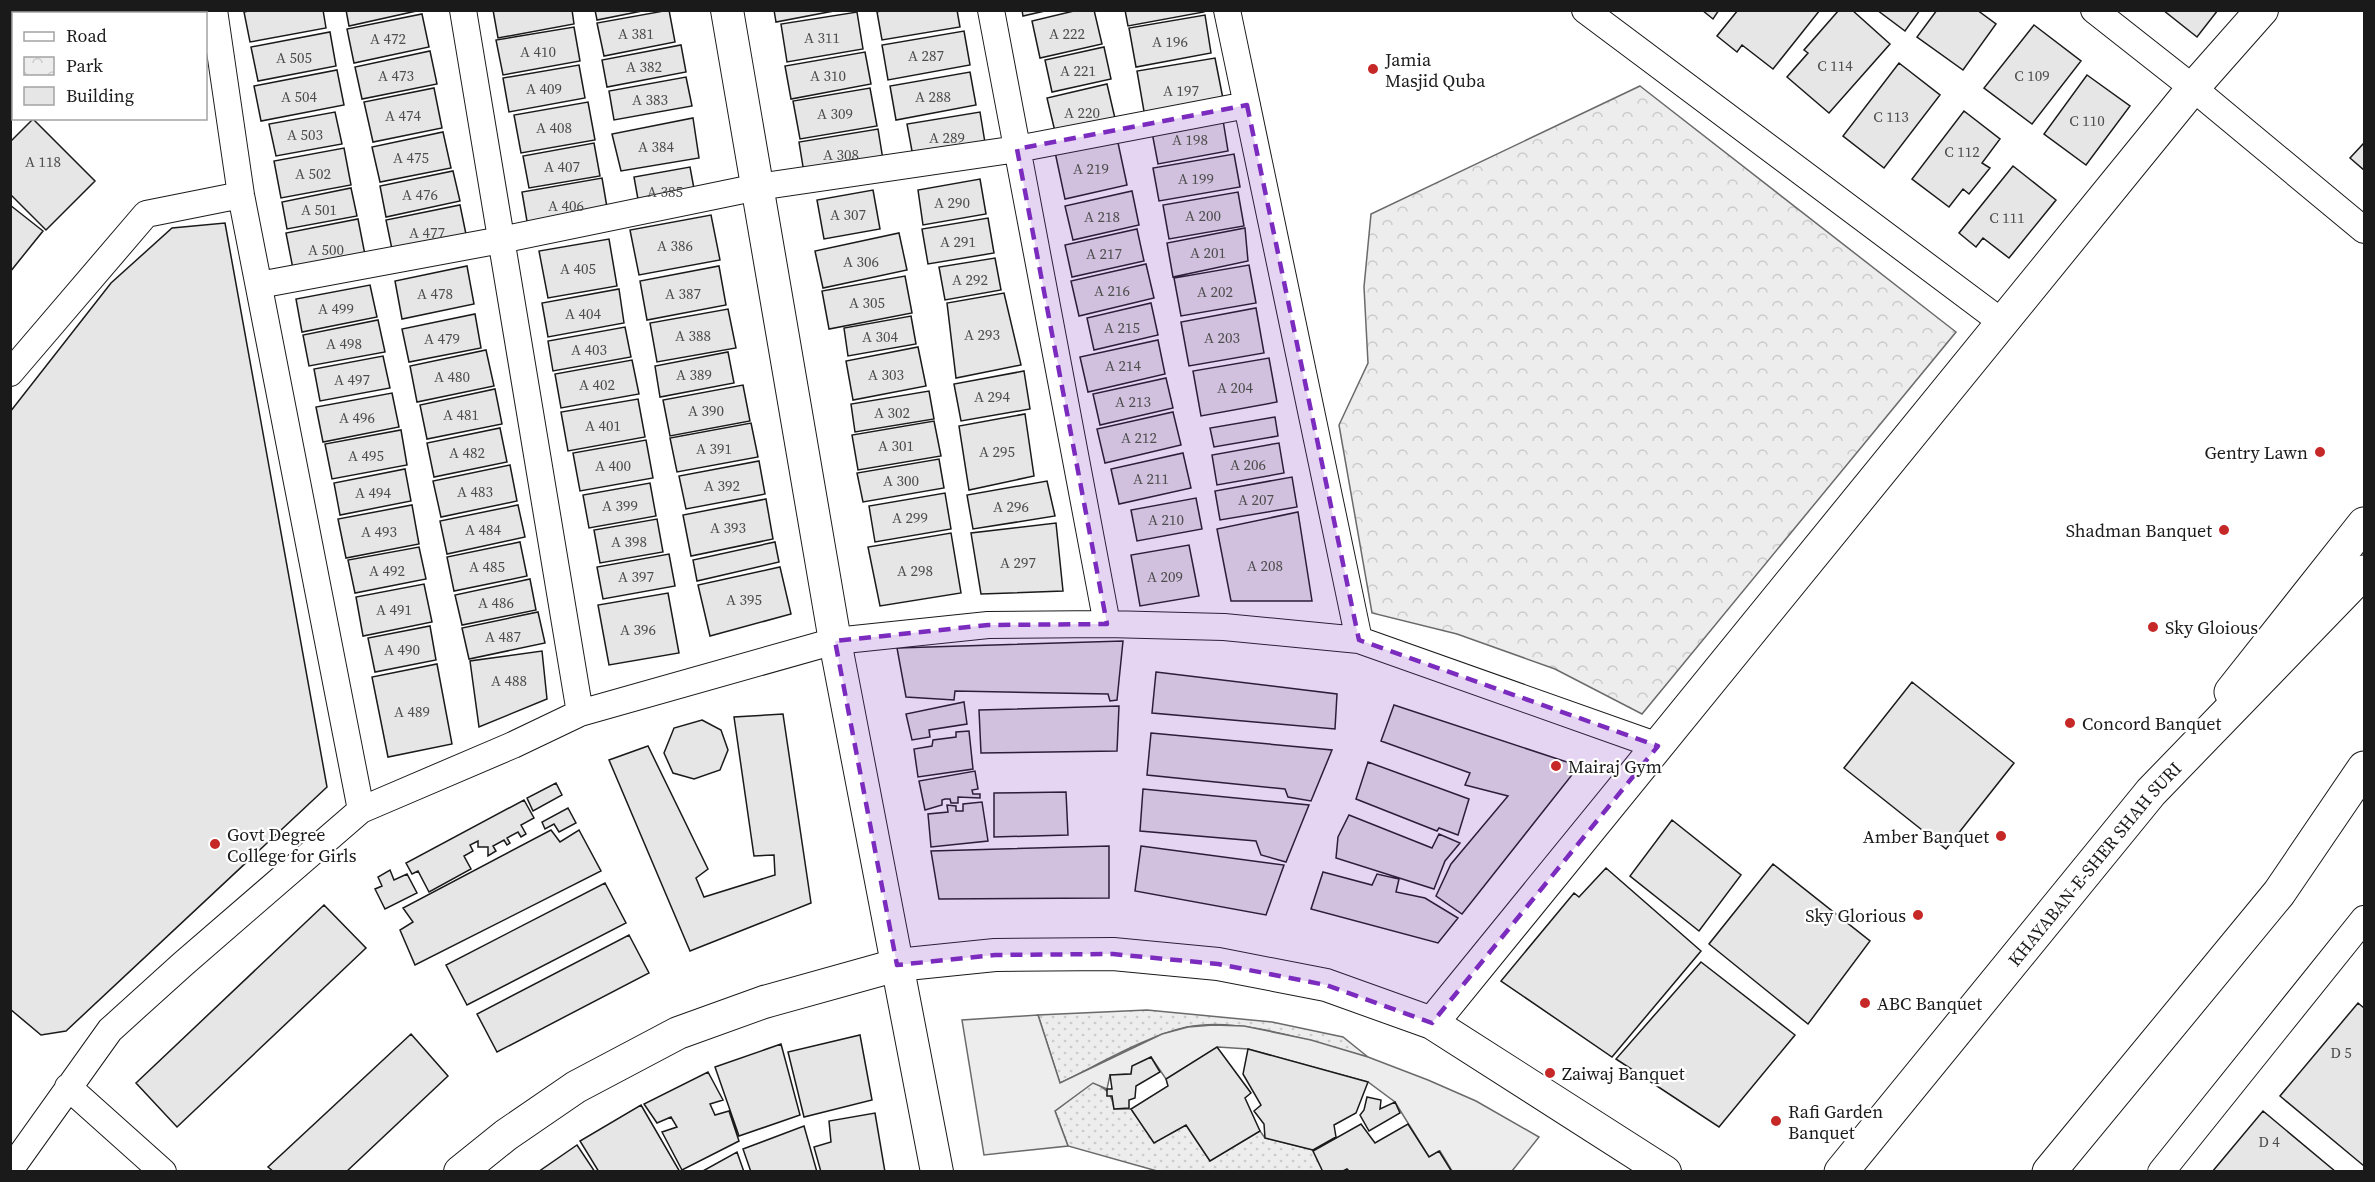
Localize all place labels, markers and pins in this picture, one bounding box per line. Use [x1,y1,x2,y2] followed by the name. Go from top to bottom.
[1384,47,1486,93] place label: Jamia Masjid Quba
[1366,62,1380,76] marker: Jamia Masjid Quba
[2204,440,2308,465] place label: Gentry Lawn
[2313,445,2327,459] marker: Gentry Lawn
[2066,518,2212,543] place label: Shadman Banquet
[2217,523,2231,537] marker: Shadman Banquet
[2165,615,2258,640] place label: Sky Gloious
[2146,620,2160,634] marker: Sky Gloious
[2082,711,2221,736] place label: Concord Banquet
[2063,716,2077,730] marker: Concord Banquet
[1568,754,1662,779] place label: Mairaj Gym
[1549,759,1563,773] marker: Mairaj Gym
[227,822,357,868] place label: Govt Degree College for Girls
[1863,824,1989,849] place label: Amber Banquet
[1994,829,2008,843] marker: Amber Banquet
[208,837,222,851] marker: Govt Degree College for Girls
[1805,903,1906,928] place label: Sky Glorious
[1911,908,1925,922] marker: Sky Glorious
[1877,991,1982,1016] place label: ABC Banquet
[1858,996,1872,1010] marker: ABC Banquet
[1562,1061,1685,1086] place label: Zaiwaj Banquet
[1543,1066,1557,1080] marker: Zaiwaj Banquet
[1788,1099,1883,1145] place label: Rafi Garden Banquet
[1769,1114,1783,1128] marker: Rafi Garden Banquet

